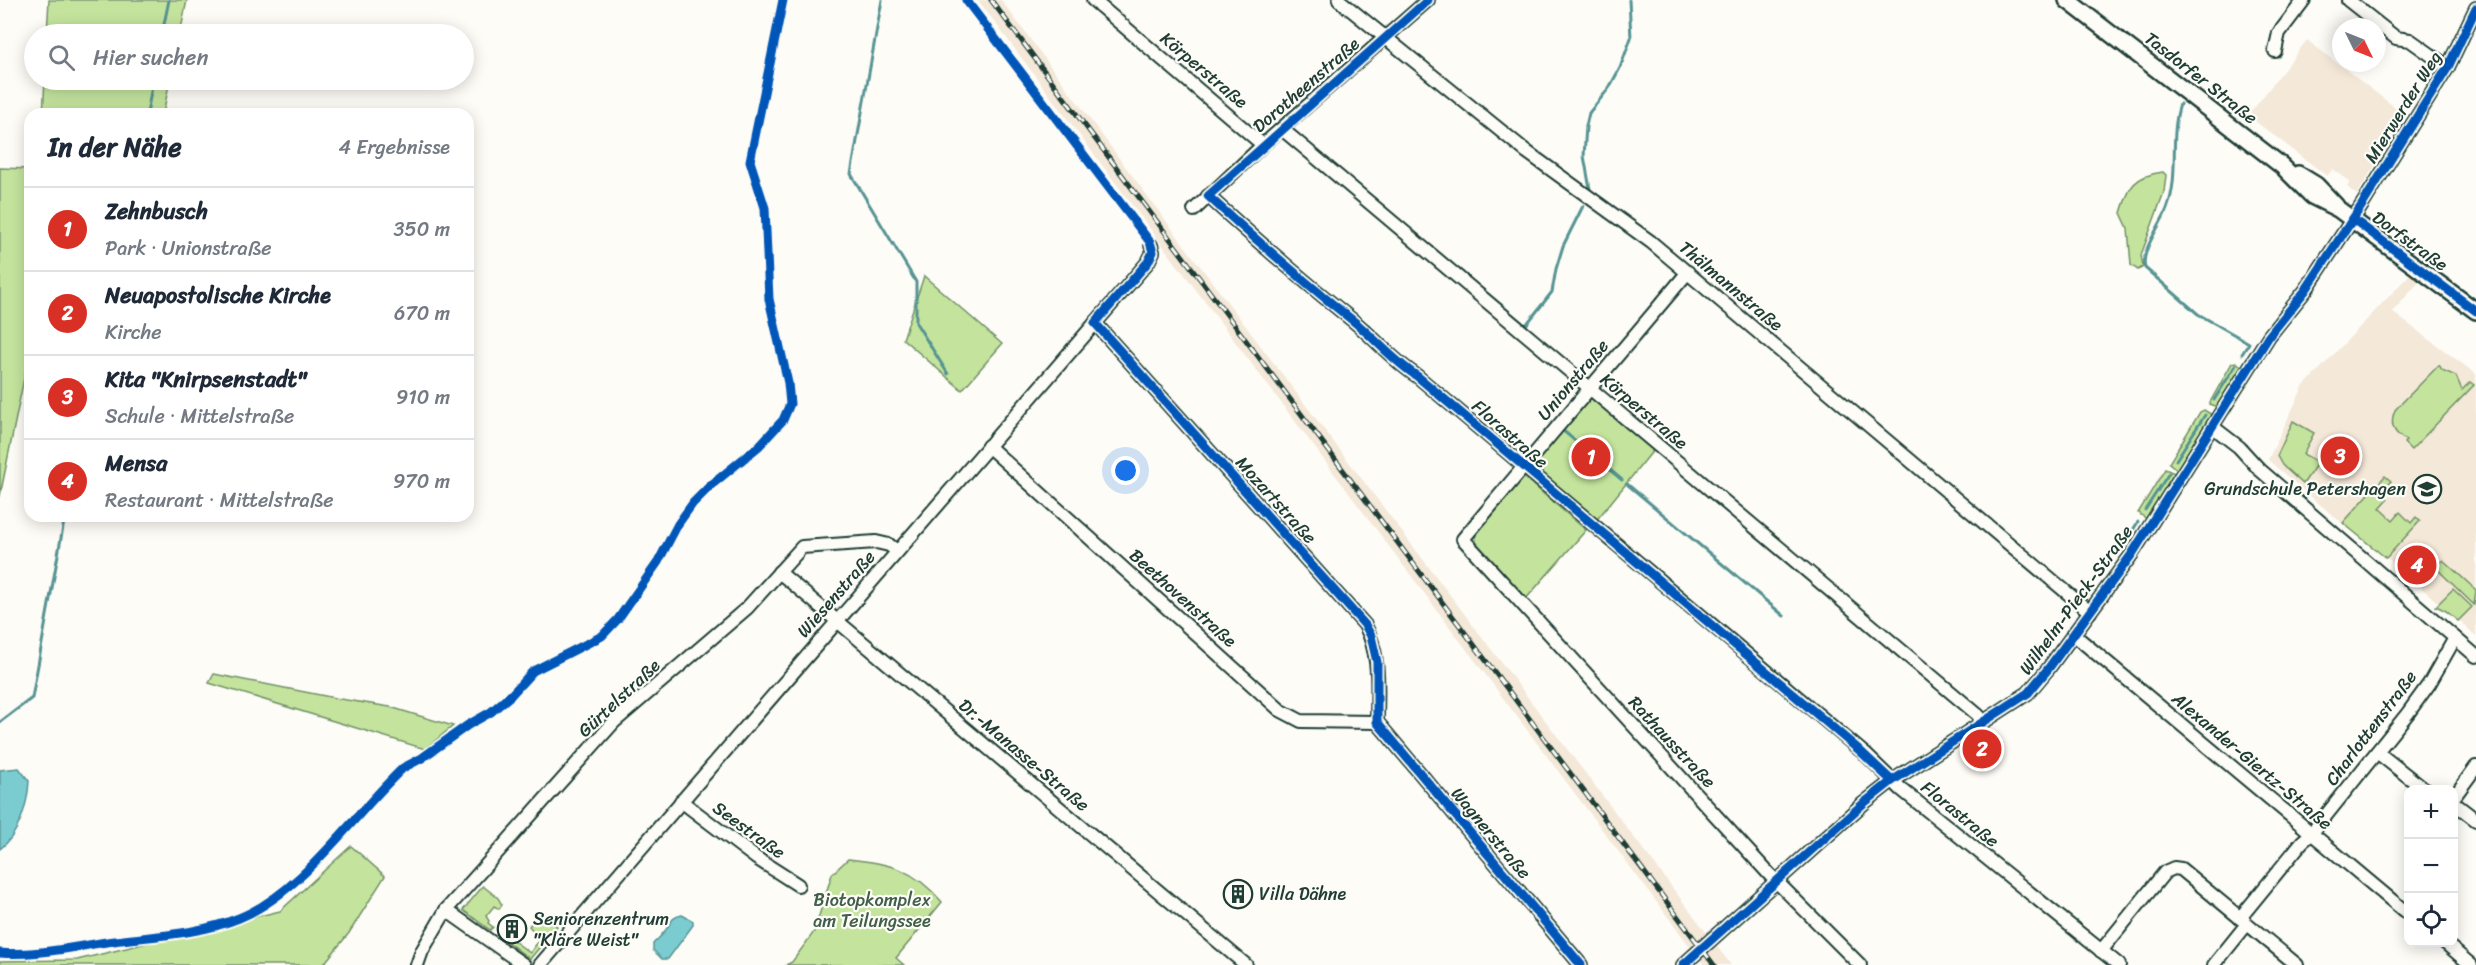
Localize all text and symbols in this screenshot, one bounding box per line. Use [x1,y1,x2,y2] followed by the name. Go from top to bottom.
[2332,18,2386,72] north arrow
[1153,23,1256,117] street label: Körperstraße
[2137,23,2265,133] street label: Tasdorfer Straße
[24,24,474,90] search box
[1245,29,1367,141] street label: Dorotheenstraße
[93,38,208,77] text: Hier suchen
[45,41,78,74] icon: search
[2356,44,2450,170] street label: Mierwerder Weg
[48,124,182,170] text: In der Nähe
[339,130,450,165] text: 4 Ergebnisse
[105,192,208,231] text: Zehnbusch
[2365,202,2455,280] street label: Dorfstraße
[63,212,72,247] text: 1
[394,212,450,247] text: 350 m
[105,231,272,266] text: Park · Unionstraße
[1671,232,1791,340] street label: Thälmannstraße
[105,276,331,315] text: Neuapostolische Kirche
[62,296,73,331] text: 2
[394,296,450,331] text: 670 m
[105,315,162,350] text: Kirche
[1529,332,1617,428] street label: Unionstraße
[105,360,306,399] text: Kita "Knirpsenstadt"
[1593,364,1696,458] street label: Körperstraße
[62,380,73,415] text: 3
[396,380,450,415] text: 910 m
[1464,391,1556,477] street label: Florastraße
[105,399,294,434] text: Schule · Mittelstraße
[1572,434,1610,480] pin: 1
[2320,434,2360,478] pin: 3
[105,444,167,483] text: Mensa
[1227,448,1325,552] street label: Mozartstraße
[1111,456,1140,485] your location
[61,464,74,499] text: 4
[393,464,450,499] text: 970 m
[2204,473,2406,505] place label: Grundschule Petershagen
[2411,473,2443,505] school or university icon: Grundschule Petershagen
[105,483,334,518] text: Restaurant · Mittelstraße
[2010,518,2142,682] street label: Wilhelm-Pieck-Straße
[1122,540,1245,656] street label: Beethovenstraße
[2398,542,2436,588] pin: 4
[788,543,884,645] street label: Wiesenstraße
[570,651,668,745] street label: Gürtelstraße
[2317,663,2425,793] street label: Charlottenstraße
[2163,683,2340,838] street label: Alexander-Giertz-Straße
[1620,688,1724,796] street label: Rathausstraße
[951,690,1097,820] street label: Dr.-Manasse-Straße
[1962,726,2002,771] pin: 2
[1913,772,2007,856] street label: Florastraße
[1443,780,1539,886] street label: Wagnerstraße
[2404,785,2458,947] map controls
[2404,785,2458,839] button: +
[706,792,792,868] street label: Seestraße
[2404,839,2458,893] button: −
[1222,878,1254,910] building icon: Villa Dähne
[1259,878,1347,910] place label: Villa Dähne
[813,884,931,937] park label: Biotopkomplex am Teilungssee
[2404,893,2458,947] button: locate
[533,903,669,956] place label: Seniorenzentrum "Kläre Weist"
[496,913,528,945] building icon: Seniorenzentrum "Kläre Weist"

